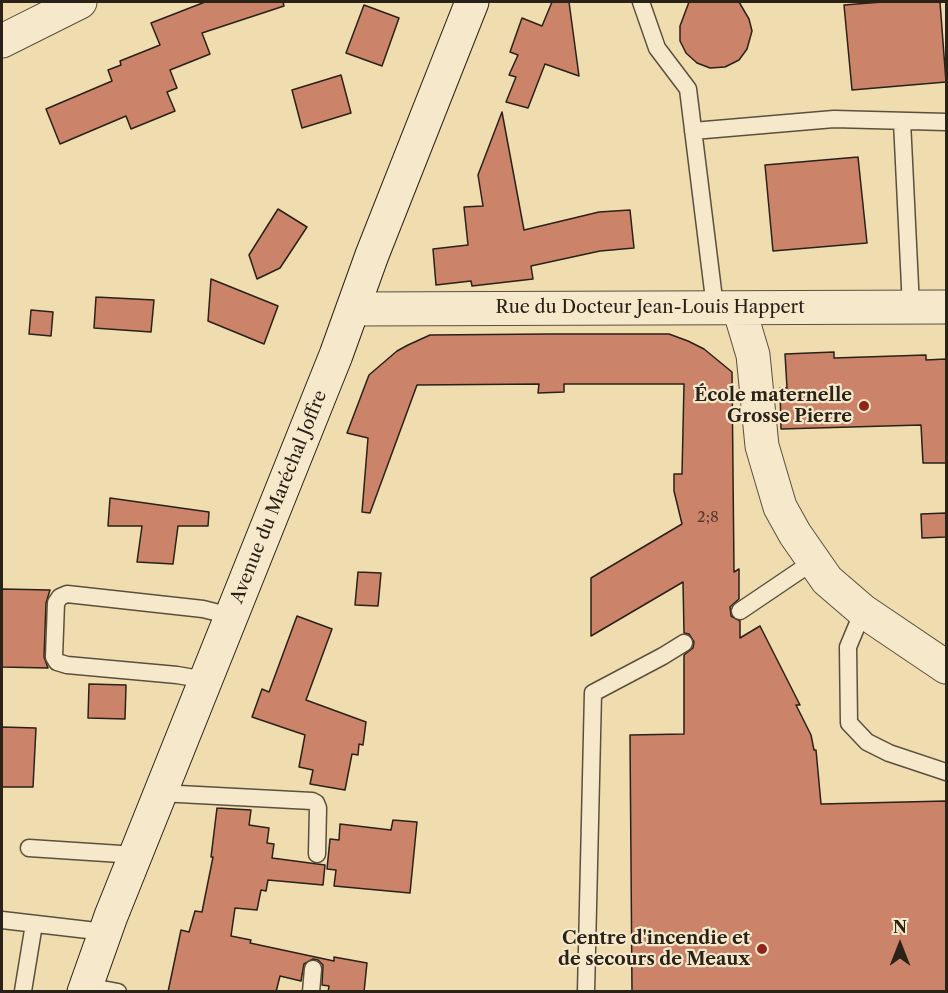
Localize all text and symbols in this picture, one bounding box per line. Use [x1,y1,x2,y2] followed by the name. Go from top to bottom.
[495,297,805,319] street label: Rue du Docteur Jean-Louis Happert
[694,385,852,428] place label: École maternelle Grosse Pierre
[226,387,332,607] street label: Avenue du Maréchal Joffre
[857,399,871,413] marker: École maternelle Grosse Pierre
[697,509,719,527] house number: 2;8
[870,915,930,975] north arrow
[893,917,907,937] text: N
[558,928,750,970] place label: Centre d'incendie et de secours de Meaux
[755,942,769,956] marker: Centre d'incendie et de secours de Meaux

